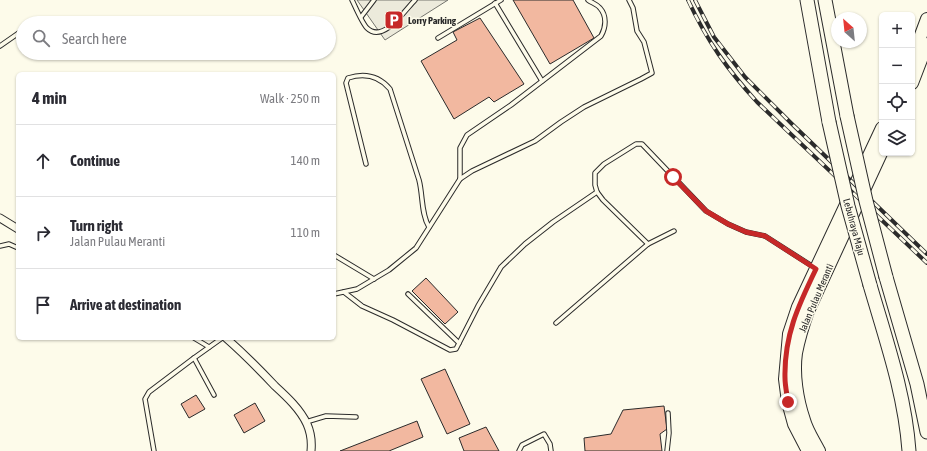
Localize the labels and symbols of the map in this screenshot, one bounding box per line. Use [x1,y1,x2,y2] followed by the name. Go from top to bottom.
[383,9,405,31] parking icon: Lorry Parking
[831,12,867,48] north arrow
[408,15,457,26] place label: Lorry Parking
[664,168,682,186] route start
[841,197,867,257] street label: Lebuhraya Maju
[797,262,835,334] street label: Jalan Pulau Meranti
[779,393,797,411] route end

